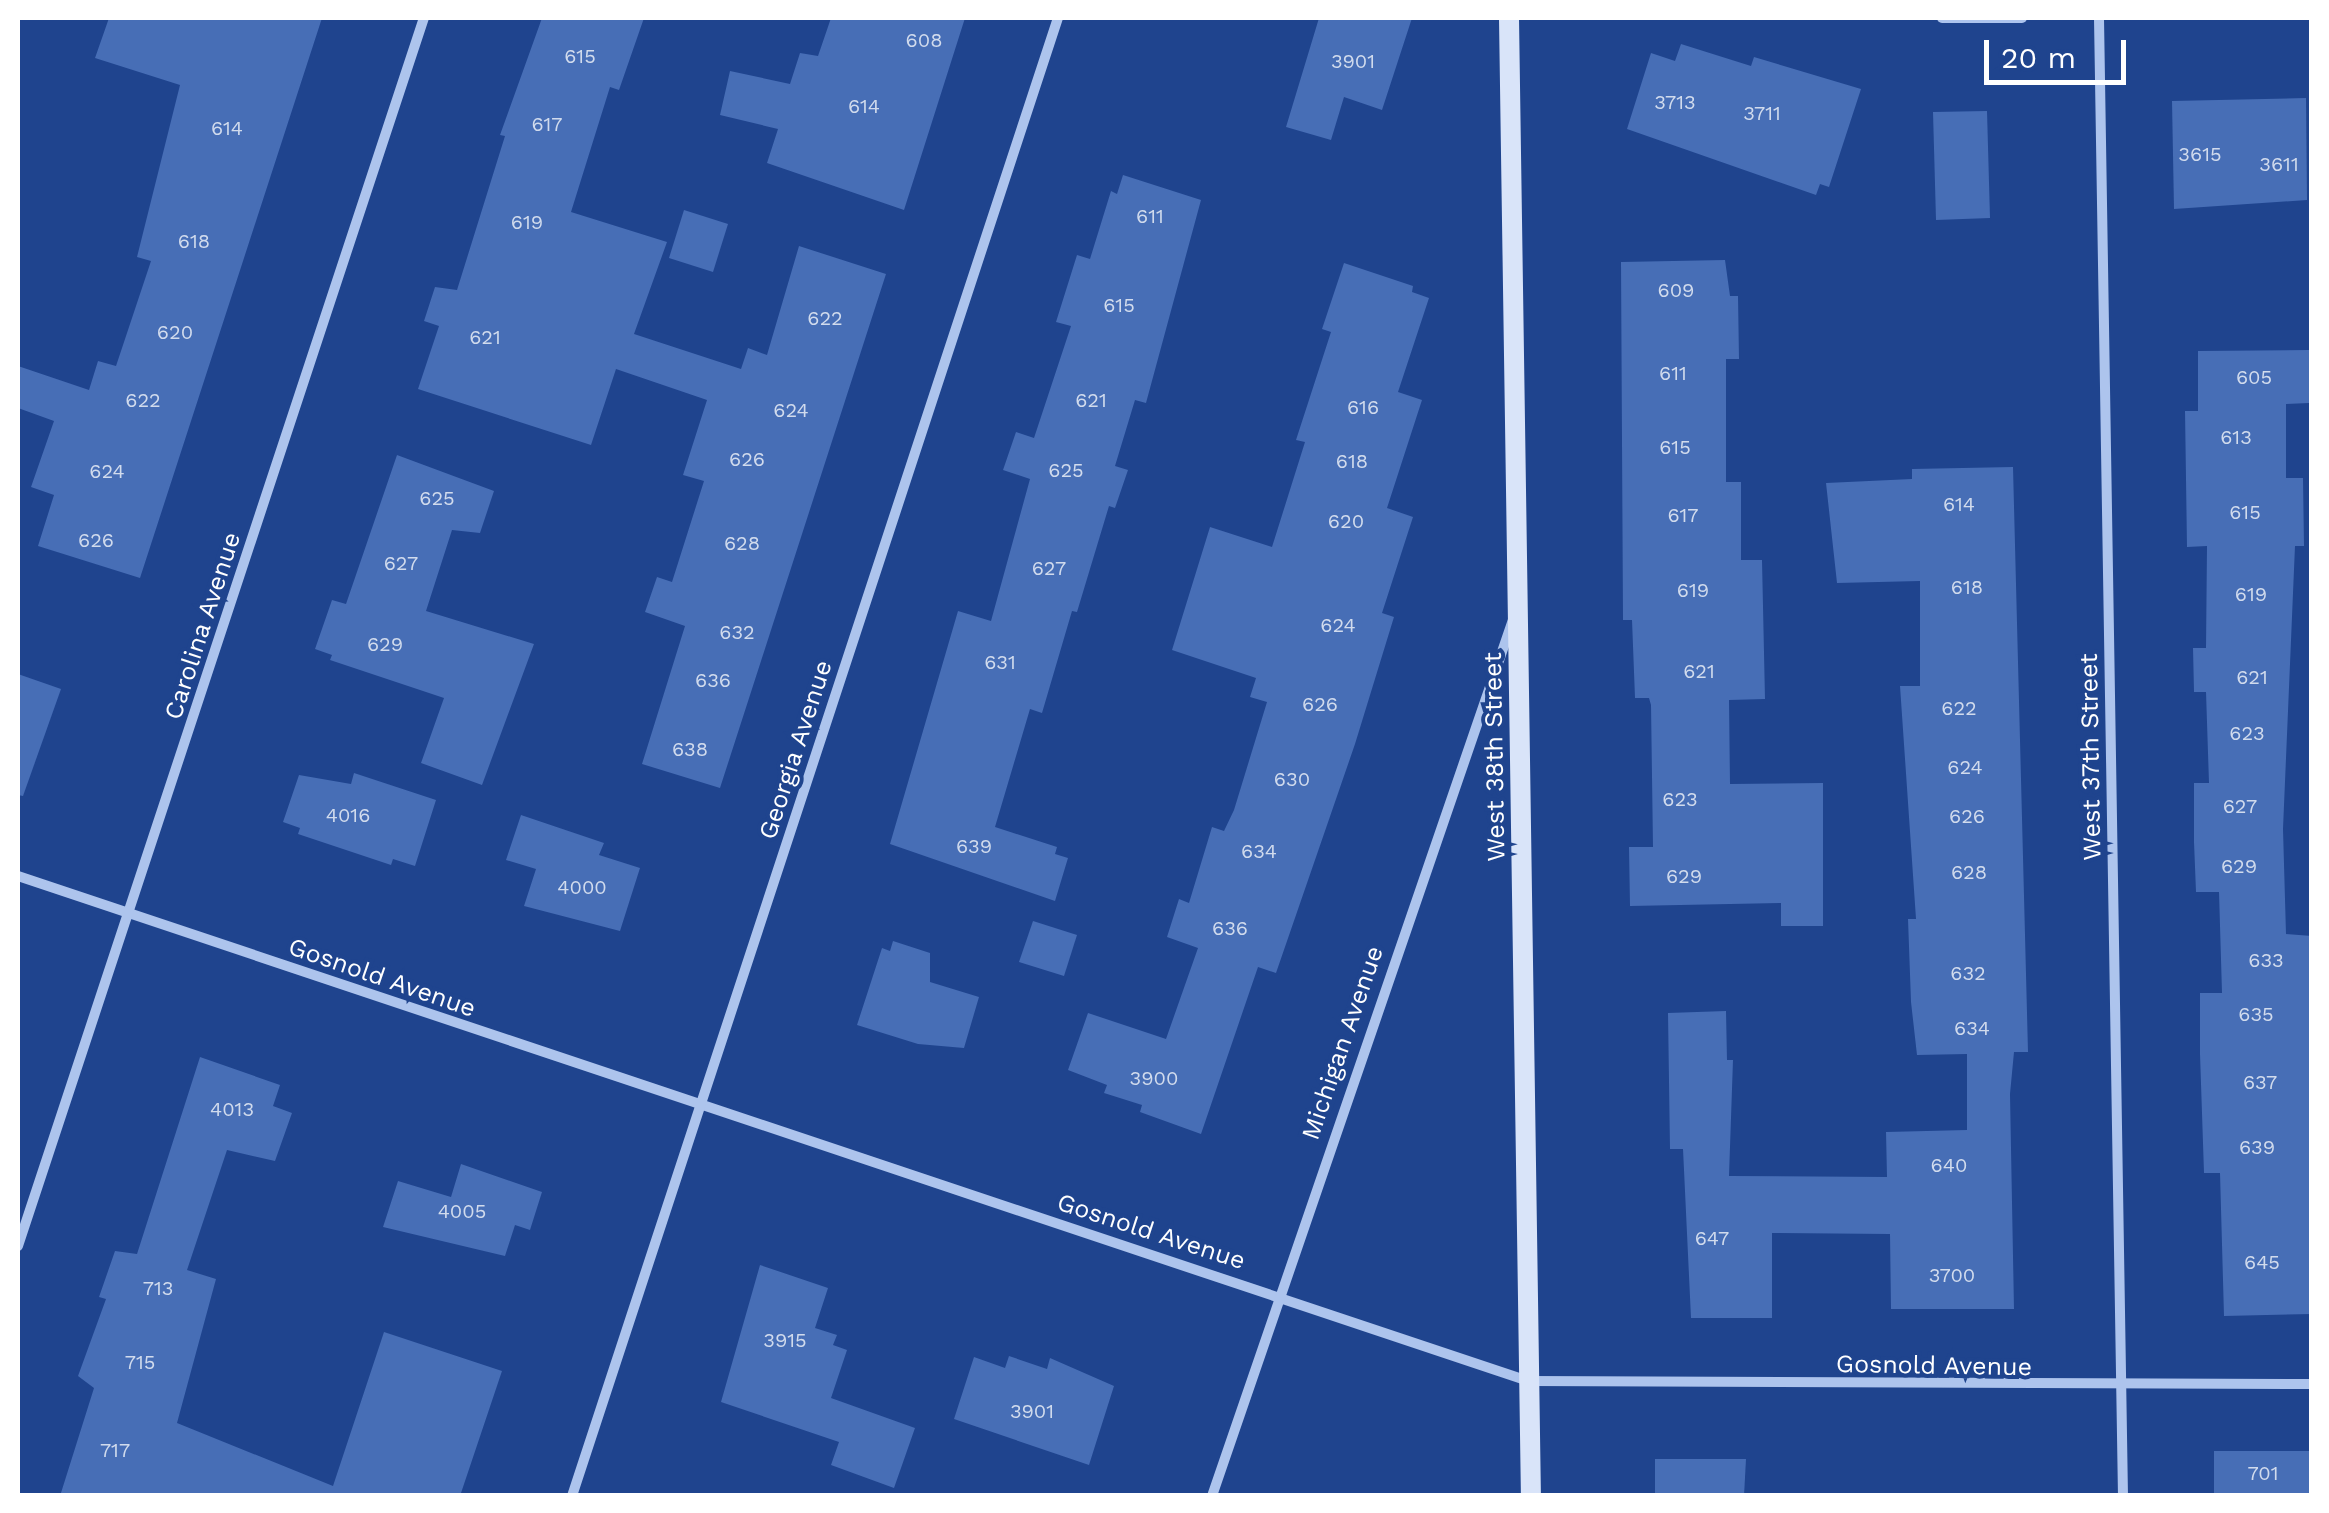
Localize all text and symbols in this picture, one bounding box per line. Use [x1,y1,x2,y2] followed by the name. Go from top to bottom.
[1989,20,2132,82] scale bar
[906,28,942,52] house number: 608
[2001,40,2076,75] text: 20 m
[564,44,596,68] house number: 615
[1331,49,1375,73] house number: 3901
[1654,90,1696,114] house number: 3713
[848,94,880,118] house number: 614
[1743,101,1781,125] house number: 3711
[531,112,563,136] house number: 617
[211,116,243,140] house number: 614
[2178,142,2222,166] house number: 3615
[2259,152,2299,176] house number: 3611
[1136,204,1164,228] house number: 611
[511,210,543,234] house number: 619
[178,229,210,253] house number: 618
[1658,278,1694,302] house number: 609
[1103,293,1135,317] house number: 615
[807,306,843,330] house number: 622
[157,320,193,344] house number: 620
[469,325,501,349] house number: 621
[1659,361,1687,385] house number: 611
[2236,365,2272,389] house number: 605
[125,388,161,412] house number: 622
[1075,388,1107,412] house number: 621
[1347,395,1379,419] house number: 616
[773,398,809,422] house number: 624
[2220,425,2252,449] house number: 613
[1659,435,1691,459] house number: 615
[729,447,765,471] house number: 626
[1336,449,1368,473] house number: 618
[1048,458,1084,482] house number: 625
[89,459,125,483] house number: 624
[419,486,455,510] house number: 625
[1943,492,1975,516] house number: 614
[2229,500,2261,524] house number: 615
[1667,503,1699,527] house number: 617
[1328,509,1364,533] house number: 620
[78,528,114,552] house number: 626
[158,528,248,724] street label: Carolina Avenue
[724,531,760,555] house number: 628
[384,551,418,575] house number: 627
[1032,556,1066,580] house number: 627
[1951,575,1983,599] house number: 618
[1677,578,1709,602] house number: 619
[2235,582,2267,606] house number: 619
[1320,613,1356,637] house number: 624
[719,620,755,644] house number: 632
[367,632,403,656] house number: 629
[984,650,1016,674] house number: 631
[1478,652,1512,862] street label: West 38th Street
[2074,653,2108,861] street label: West 37th Street
[753,656,839,844] street label: Georgia Avenue
[1683,659,1715,683] house number: 621
[2236,665,2268,689] house number: 621
[695,668,731,692] house number: 636
[1302,692,1338,716] house number: 626
[1941,696,1977,720] house number: 622
[2229,721,2265,745] house number: 623
[672,737,708,761] house number: 638
[1947,755,1983,779] house number: 624
[1274,767,1310,791] house number: 630
[1662,787,1698,811] house number: 623
[2223,794,2257,818] house number: 627
[326,803,370,827] house number: 4016
[1949,804,1985,828] house number: 626
[956,834,992,858] house number: 639
[1241,839,1277,863] house number: 634
[2221,854,2257,878] house number: 629
[1951,860,1987,884] house number: 628
[1666,864,1702,888] house number: 629
[557,875,607,899] house number: 4000
[1212,916,1248,940] house number: 636
[284,932,480,1024] street label: Gosnold Avenue
[1296,942,1390,1144] street label: Michigan Avenue
[2248,948,2284,972] house number: 633
[1950,961,1986,985] house number: 632
[2238,1002,2274,1026] house number: 635
[1954,1016,1990,1040] house number: 634
[1130,1066,1178,1090] house number: 3900
[2243,1070,2277,1094] house number: 637
[210,1097,254,1121] house number: 4013
[2239,1135,2275,1159] house number: 639
[1931,1153,1967,1177] house number: 640
[1053,1187,1249,1277] street label: Gosnold Avenue
[438,1199,486,1223] house number: 4005
[1695,1226,1729,1250] house number: 647
[2244,1250,2280,1274] house number: 645
[1929,1263,1975,1287] house number: 3700
[143,1276,173,1300] house number: 713
[763,1328,807,1352] house number: 3915
[1835,1349,2033,1383] street label: Gosnold Avenue
[125,1350,155,1374] house number: 715
[1010,1399,1054,1423] house number: 3901
[100,1438,130,1462] house number: 717
[2247,1461,2279,1485] house number: 701

